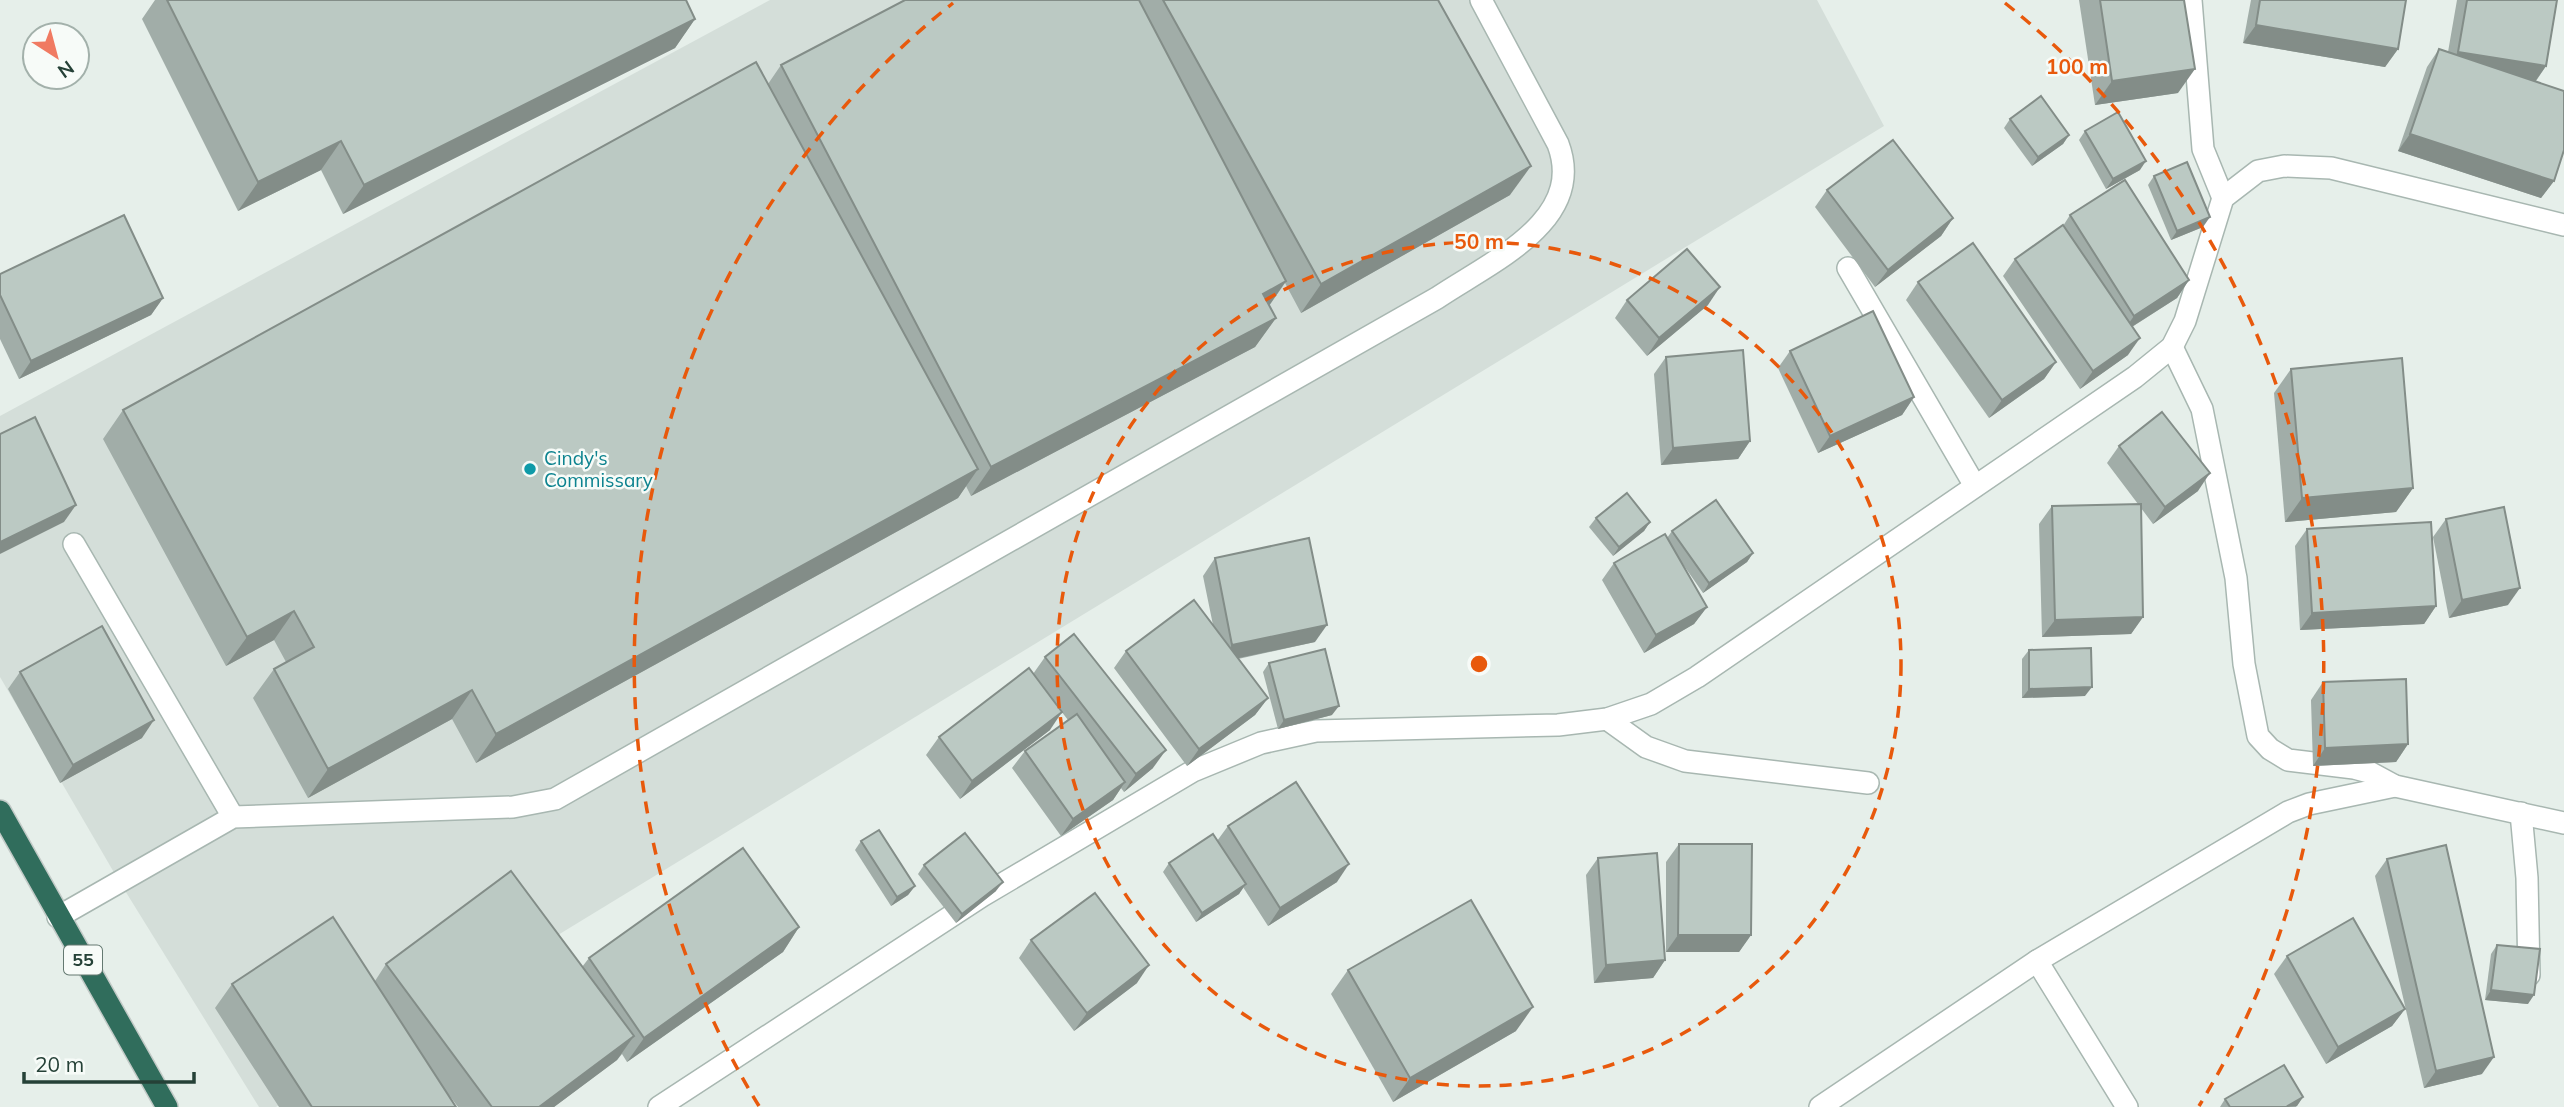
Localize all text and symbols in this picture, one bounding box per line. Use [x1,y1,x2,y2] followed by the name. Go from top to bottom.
[21,21,91,91] north arrow
[2046,53,2108,79] text: 100 m
[53,56,79,84] text: N
[1454,228,1504,254] text: 50 m
[544,446,653,492] place label: Cindy's Commissary
[522,461,538,477] marker: Cindy's Commissary
[1467,652,1491,676] centre of rings
[64,945,102,974] road number: 55
[24,1040,194,1084] scale bar
[35,1051,84,1077] text: 20 m

